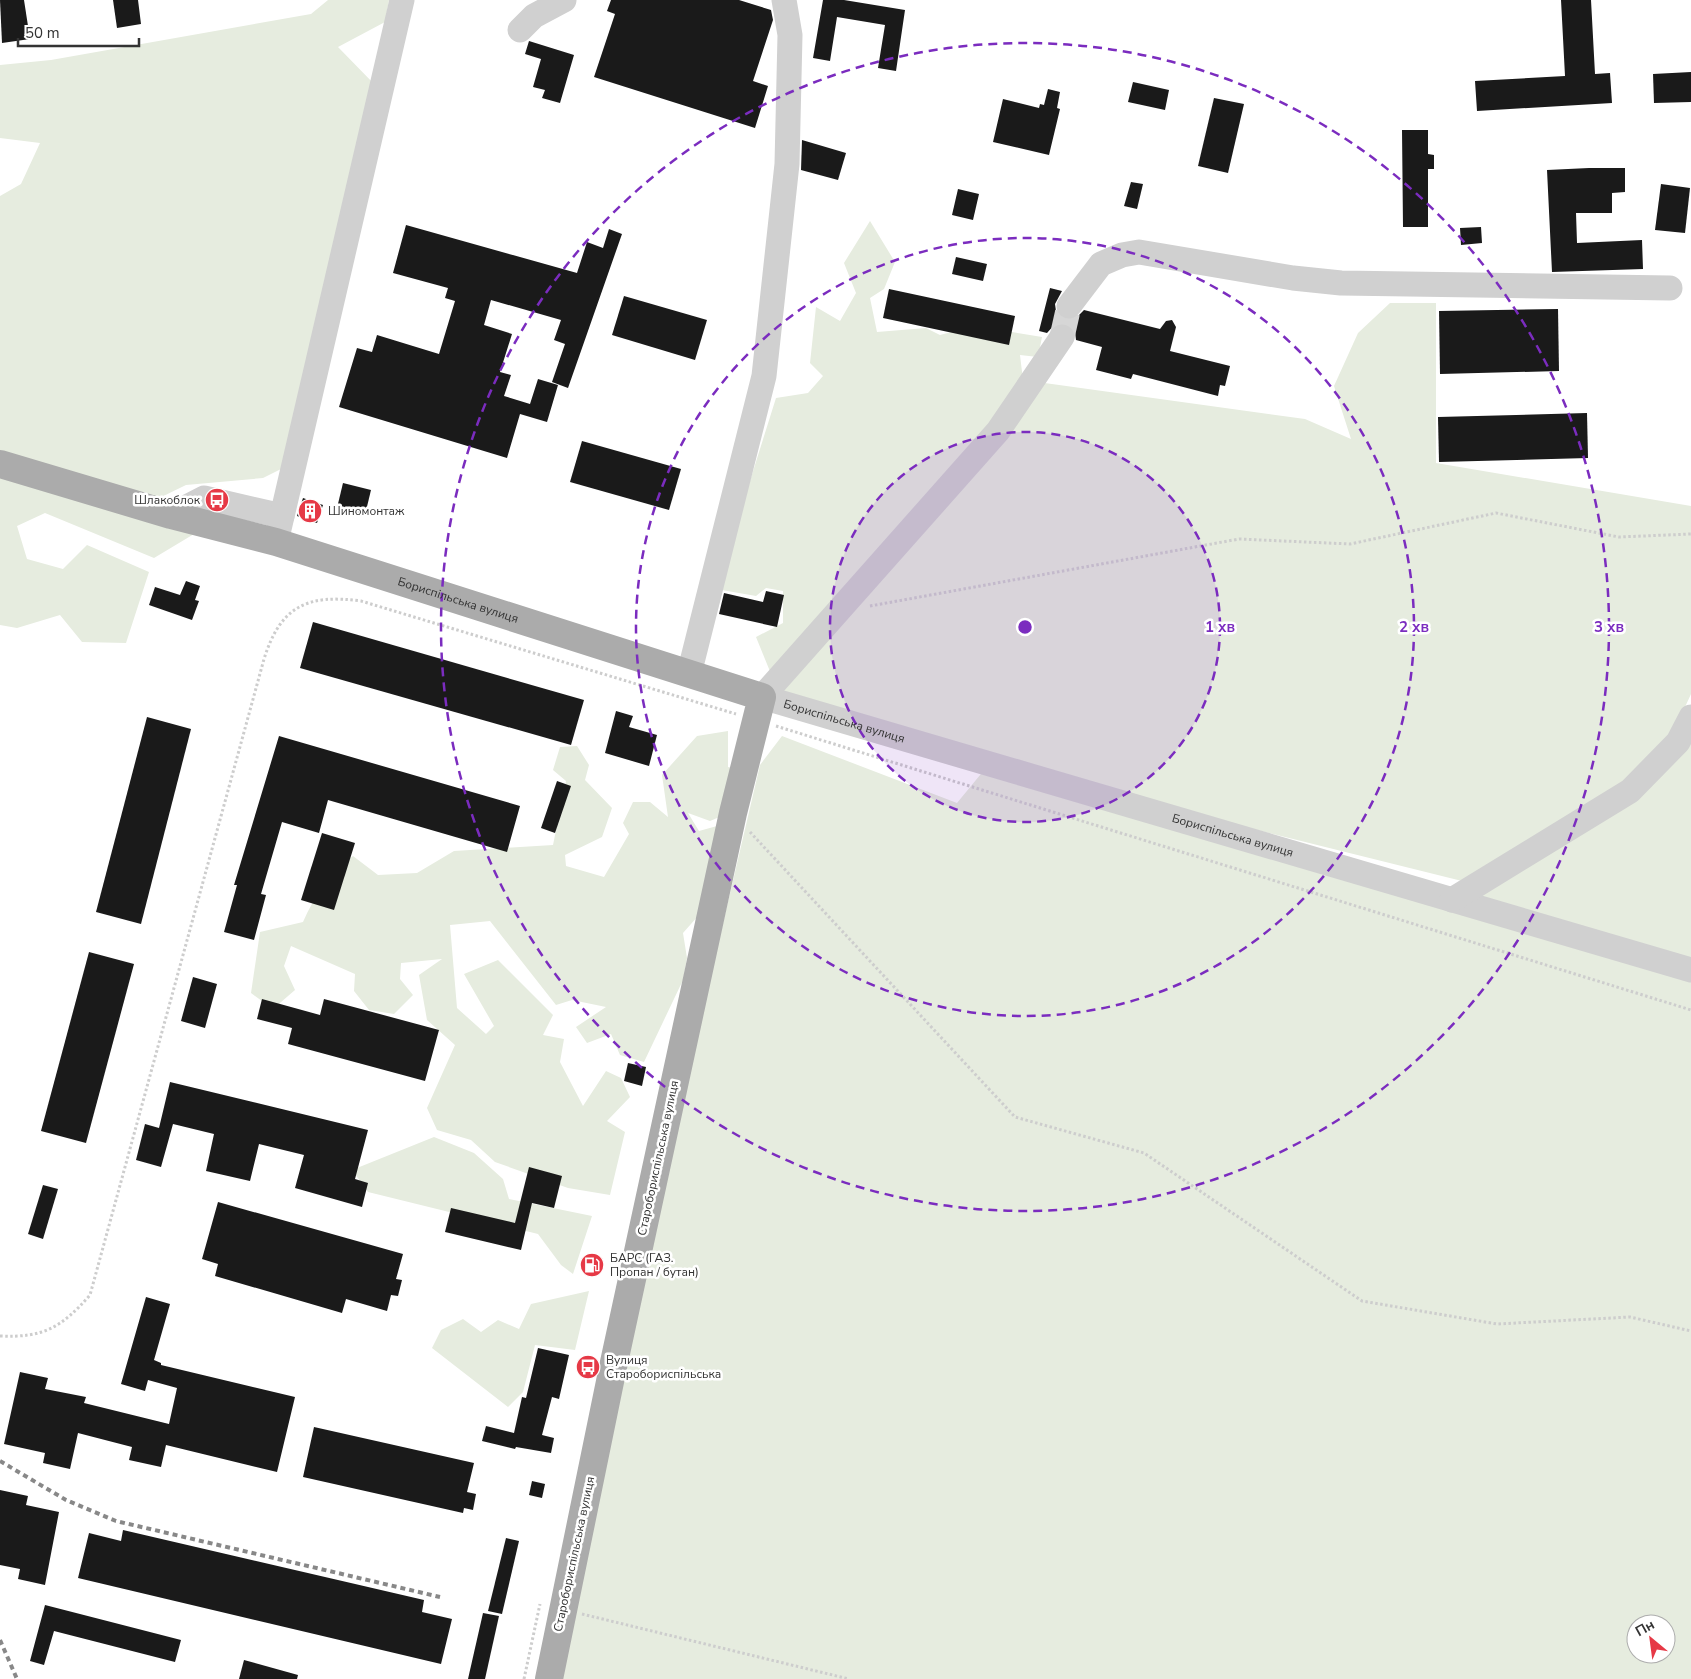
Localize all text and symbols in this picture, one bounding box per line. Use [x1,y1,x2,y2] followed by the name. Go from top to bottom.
[18,15,139,47] scale bar
[25,23,60,43] text: 50 m
[204,487,230,513] bus stop icon: Шлакоблок
[134,492,201,508] place label: Шлакоблок
[297,498,323,524] building icon: Шиномонтаж
[328,503,405,519] place label: Шиномонтаж
[396,573,521,627] street label: Бориспільська вулиця
[1205,617,1235,637] text: 1 хв
[1399,617,1429,637] text: 2 хв
[1594,617,1624,637] text: 3 хв
[1016,618,1034,636] centre of rings
[782,696,907,747] street label: Бориспільська вулиця
[1170,810,1295,861] street label: Бориспільська вулиця
[634,1079,682,1237] street label: Старобориспільська вулиця
[610,1250,699,1280] place label: БАРС (ГАЗ. Пропан / бутан)
[579,1252,605,1278] fuel station icon: БАРС (ГАЗ. Пропан / бутан)
[606,1352,721,1382] place label: Вулиця Старобориспільська
[575,1354,601,1380] bus stop icon: Вулиця Старобориспільська
[550,1475,598,1633] street label: Старобориспільська вулиця
[1626,1614,1676,1664] north arrow
[1632,1615,1658,1641] text: Пн

